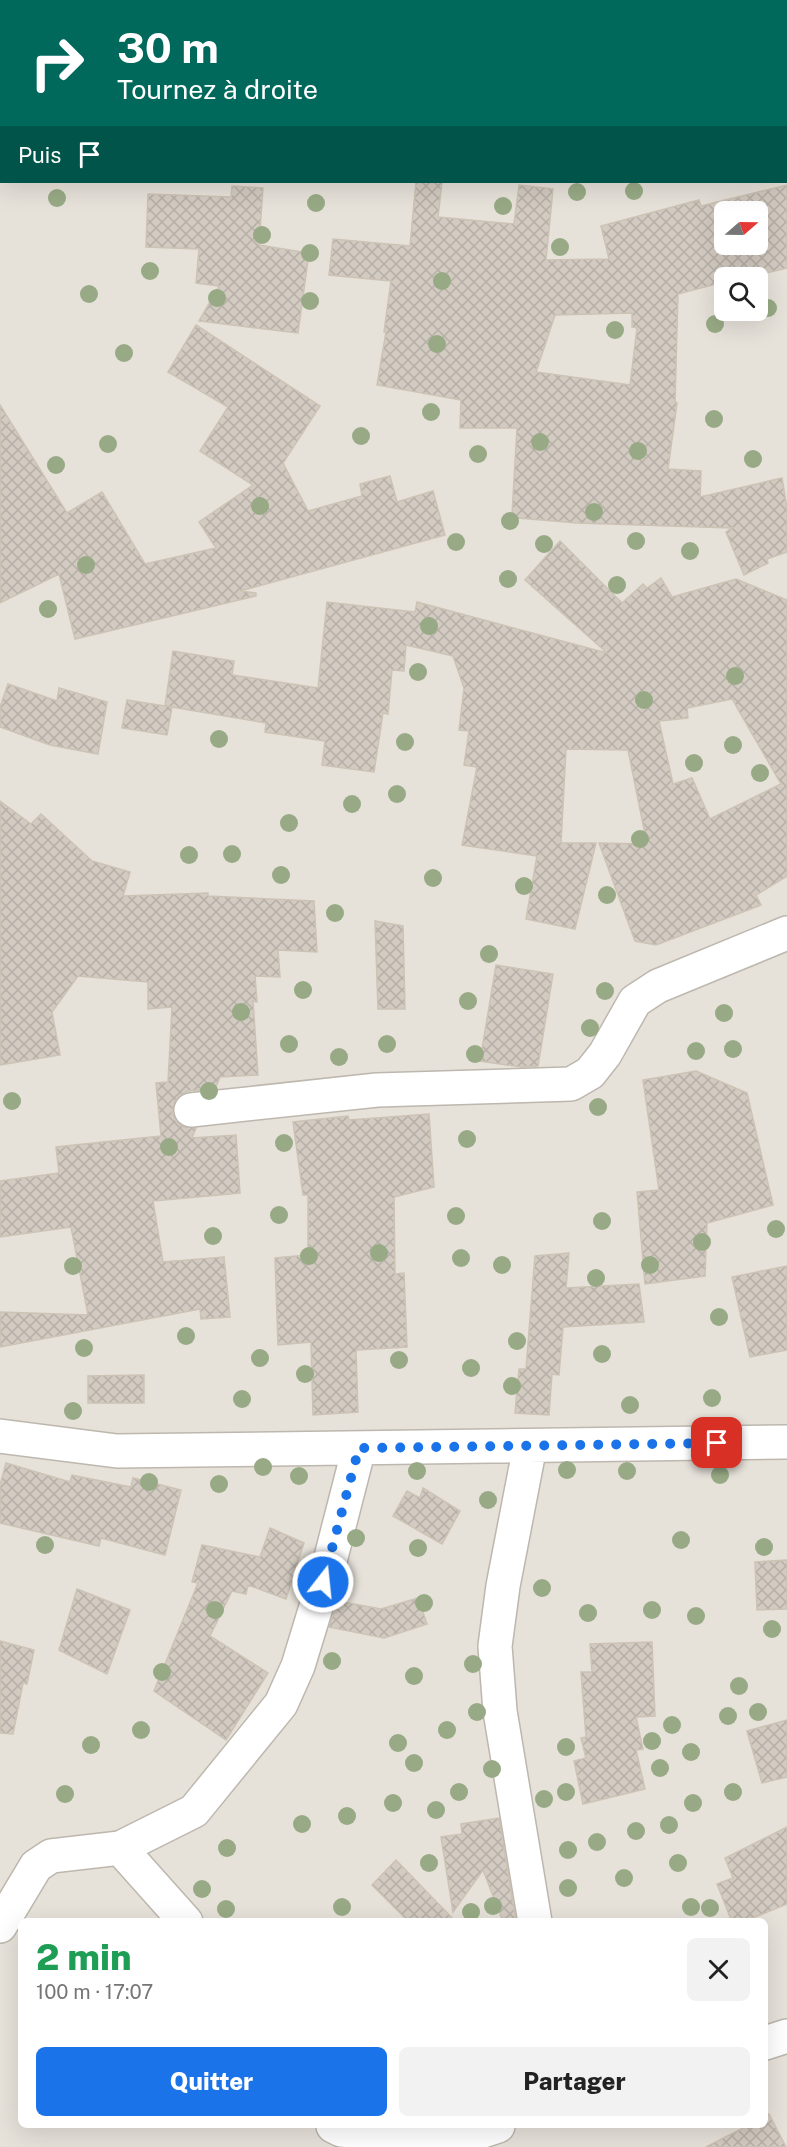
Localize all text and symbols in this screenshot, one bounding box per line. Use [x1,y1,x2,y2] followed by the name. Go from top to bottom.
[117,23,219,72] text: 30 m
[18,24,96,102] icon: right
[117,73,318,105] text: Tournez à droite
[73,138,106,171] icon: arrive
[18,142,61,168] text: Puis
[714,201,768,255] north arrow
[714,201,768,321] map controls
[714,267,768,321] button: search
[691,1417,742,1468] pin
[700,1426,733,1459] icon: arrive
[291,1550,355,1614] position arrow
[36,1936,132,1978] text: 2 min
[687,1938,750,2001] button: close
[36,1980,153,2004] text: 100 m · 17:07
[36,2047,387,2116] button: Quitter
[399,2047,750,2116] button: Partager

